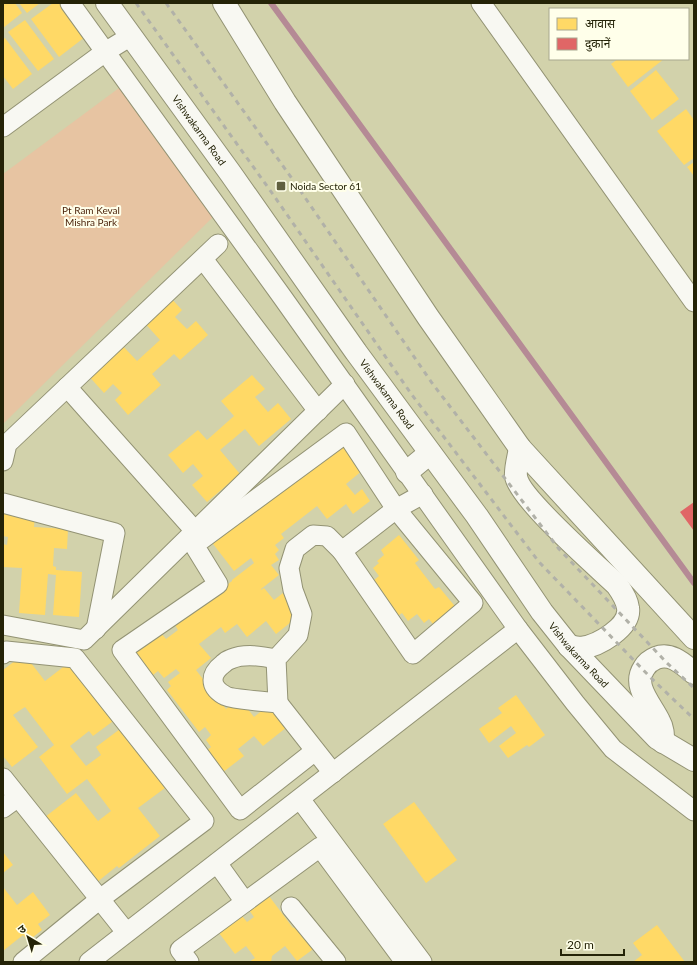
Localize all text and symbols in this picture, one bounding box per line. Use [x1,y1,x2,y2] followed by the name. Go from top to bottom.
[549,8,689,60] legend
[585,16,616,31] text: आवास
[585,36,611,52] text: दुकानें
[170,93,229,167] street label: Vishwakarma Road
[275,180,287,192] marker: Noida Sector 61
[290,180,361,192] place label: Noida Sector 61
[62,204,120,228] park label: Pt Ram Keval Mishra Park
[357,357,417,431] street label: Vishwakarma Road
[546,620,611,690] street label: Vishwakarma Road
[8,917,48,957] north arrow
[15,921,29,936] text: उ
[561,931,624,957] scale bar
[567,937,594,952] text: 20 m

